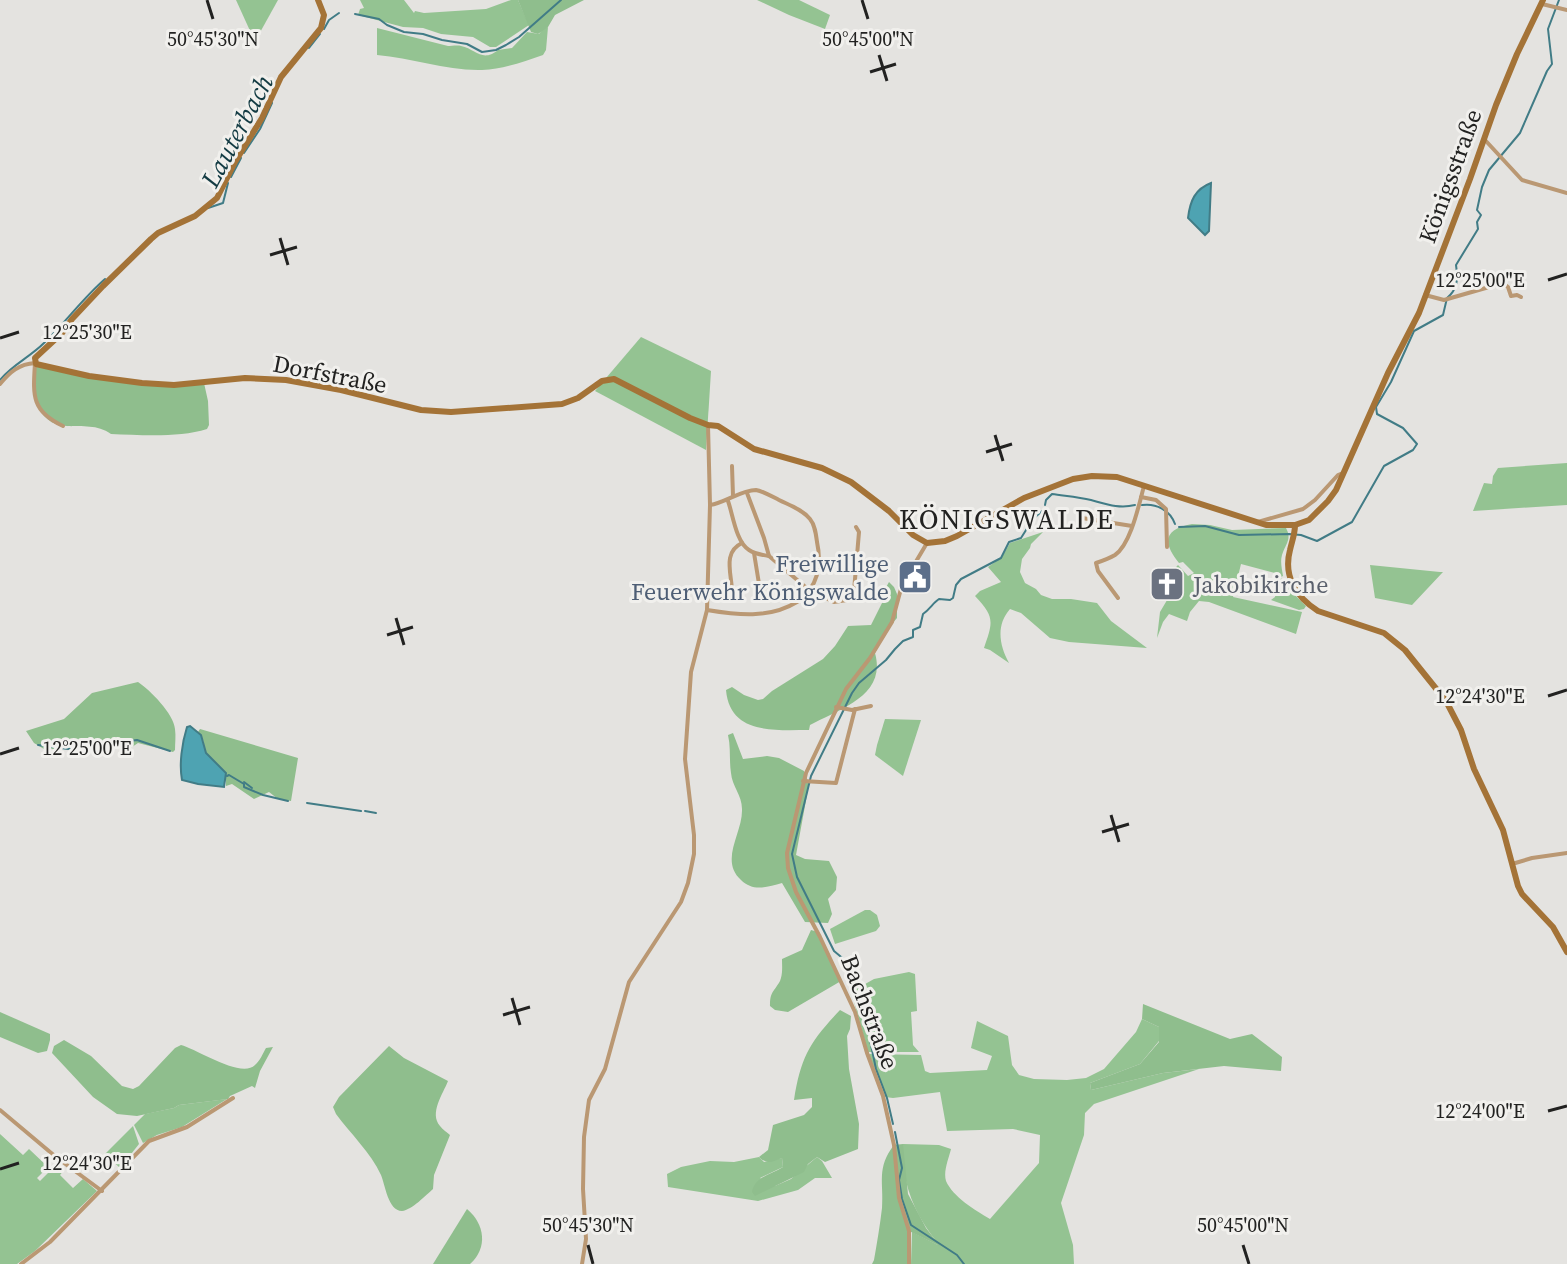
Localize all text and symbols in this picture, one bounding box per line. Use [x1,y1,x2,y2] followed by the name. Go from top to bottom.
[167,25,259,53] text: 50°45'30"N
[822,25,914,53] text: 50°45'00"N
[192,68,282,195] water label: Lauterbach
[1411,105,1489,247] street label: Königsstraße
[1435,266,1525,294] text: 12°25'00"E
[42,318,132,346] text: 12°25'30"E
[270,347,390,401] street label: Dorfstraße
[899,500,1115,538] district label: KÖNIGSWALDE
[631,547,889,608] place label: Freiwillige Feuerwehr Königswalde
[896,558,934,596] public building icon: Freiwillige Feuerwehr Königswalde
[1148,565,1186,603] church icon: Jakobikirche
[1192,568,1328,601] place label: Jakobikirche
[1435,682,1525,710] text: 12°24'30"E
[42,734,132,762] text: 12°25'00"E
[833,950,907,1074] street label: Bachstraße
[1435,1097,1525,1125] text: 12°24'00"E
[42,1149,132,1177] text: 12°24'30"E
[542,1211,634,1239] text: 50°45'30"N
[1197,1211,1289,1239] text: 50°45'00"N

